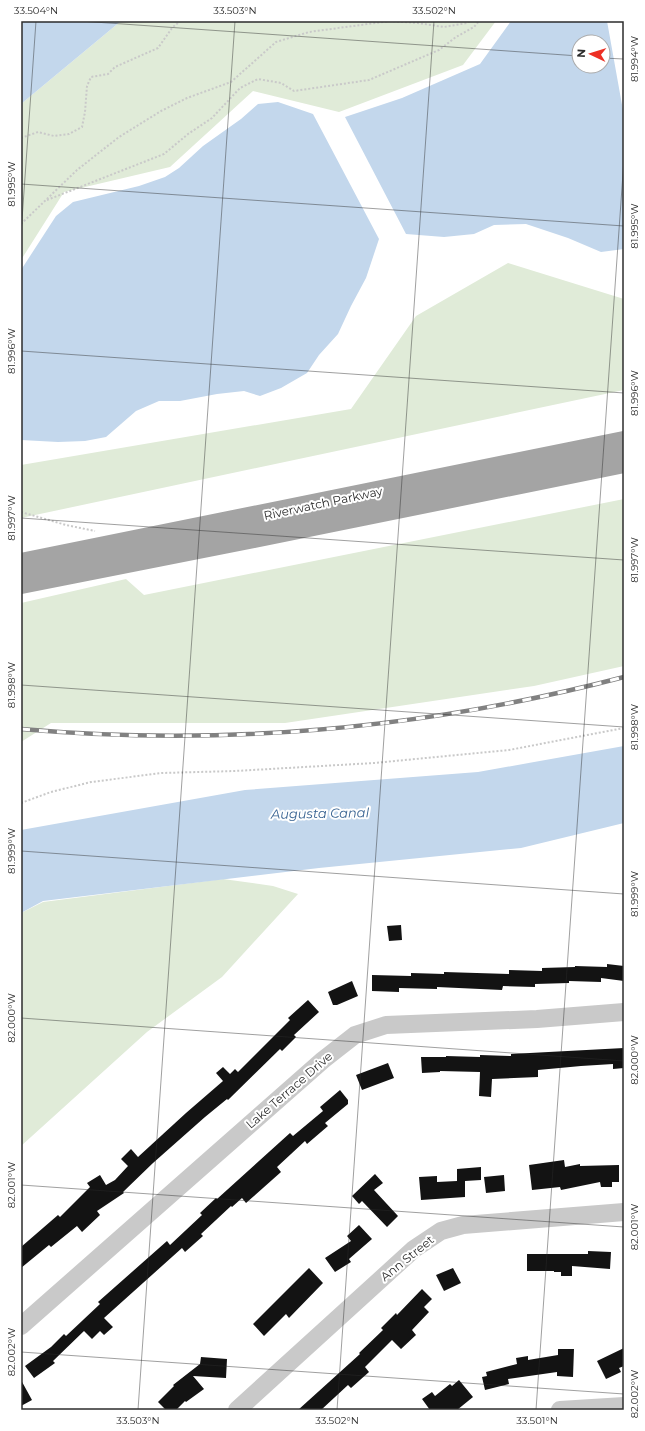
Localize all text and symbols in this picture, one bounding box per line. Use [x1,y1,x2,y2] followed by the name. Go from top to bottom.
[14,4,58,17] text: 33.504°N
[213,4,257,17] text: 33.503°N
[412,4,456,17] text: 33.502°N
[571,34,611,74] north arrow
[628,36,641,82] text: 81.994°W
[574,48,588,58] text: N
[5,161,18,207] text: 81.995°W
[628,203,641,249] text: 81.995°W
[5,328,18,374] text: 81.996°W
[628,370,641,416] text: 81.996°W
[262,483,384,523] street label: Riverwatch Parkway
[5,495,18,541] text: 81.997°W
[628,537,641,583] text: 81.997°W
[5,662,18,708] text: 81.998°W
[628,704,641,750] text: 81.998°W
[270,804,370,822] water label: Augusta Canal
[5,828,18,874] text: 81.999°W
[628,871,641,917] text: 81.999°W
[5,993,18,1043] text: 82.000°W
[628,1035,641,1085] text: 82.000°W
[243,1048,335,1132] street label: Lake Terrace Drive
[5,1162,18,1208] text: 82.001°W
[628,1204,641,1250] text: 82.001°W
[377,1232,437,1284] street label: Ann Street
[5,1328,18,1376] text: 82.002°W
[628,1370,641,1418] text: 82.002°W
[116,1414,160,1427] text: 33.503°N
[315,1414,359,1427] text: 33.502°N
[516,1414,558,1427] text: 33.501°N

